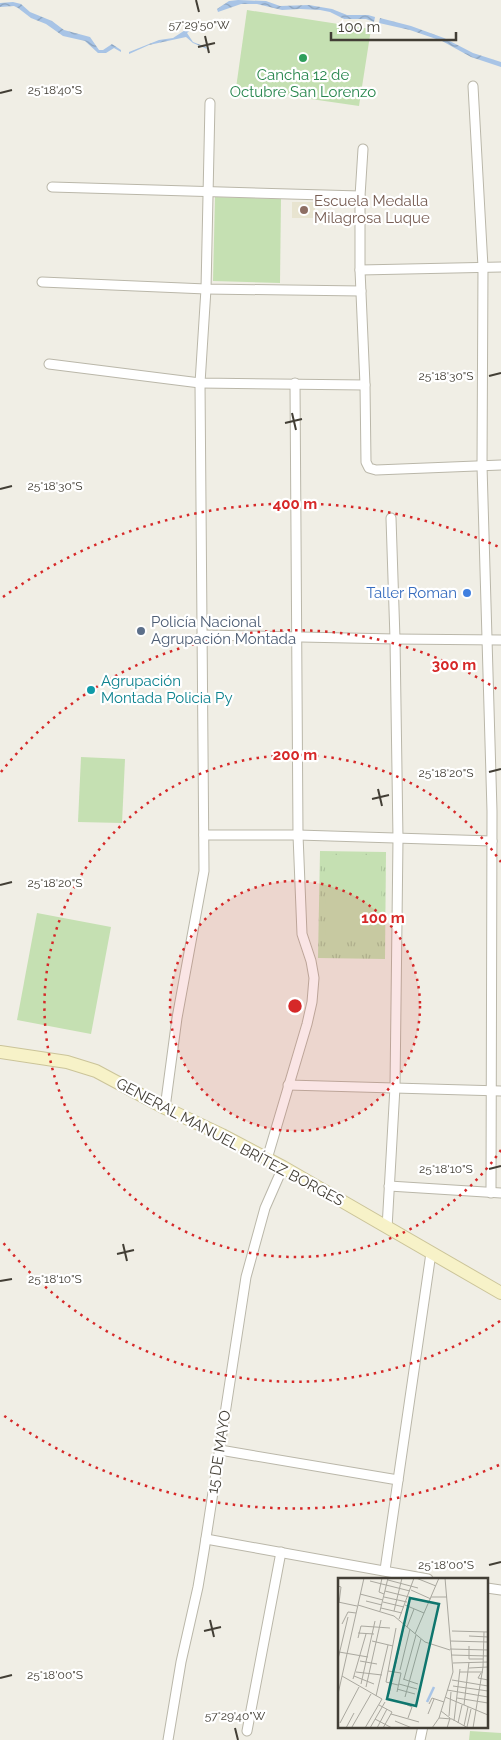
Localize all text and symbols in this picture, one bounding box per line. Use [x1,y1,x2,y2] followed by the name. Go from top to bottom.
[331,10,456,42] scale bar
[168,18,230,32] text: 57°29'50"W
[338,18,380,36] text: 100 m
[297,52,309,64] marker: Cancha 12 de Octubre San Lorenzo
[230,66,376,101] place label: Cancha 12 de Octubre San Lorenzo
[28,83,82,97] text: 25°18'40"S
[314,192,430,227] place label: Escuela Medalla Milagrosa Luque
[298,204,310,216] marker: Escuela Medalla Milagrosa Luque
[419,369,473,383] text: 25°18'30"S
[28,479,82,493] text: 25°18'30"S
[273,495,317,513] text: 400 m
[366,584,457,602] place label: Taller Roman
[461,587,473,599] marker: Taller Roman
[151,613,296,648] place label: Policía Nacional Agrupación Montada
[135,625,147,637] marker: Policía Nacional Agrupación Montada
[432,656,476,674] text: 300 m
[101,672,233,707] place label: Agrupación Montada Policia Py
[85,684,97,696] marker: Agrupación Montada Policia Py
[273,746,317,764] text: 200 m
[419,766,473,780] text: 25°18'20"S
[28,876,82,890] text: 25°18'20"S
[361,909,405,927] text: 100 m
[286,997,304,1015] centre of rings
[113,1074,347,1210] street label: GENERAL MANUEL BRÍTEZ BORGES
[419,1162,473,1176] text: 25°18'10"S
[28,1272,82,1286] text: 25°18'10"S
[203,1409,235,1495] street label: 15 DE MAYO
[418,1558,474,1572] text: 25°18'00"S
[338,1578,488,1728] inset map
[27,1668,83,1682] text: 25°18'00"S
[205,1709,266,1723] text: 57°29'40"W

